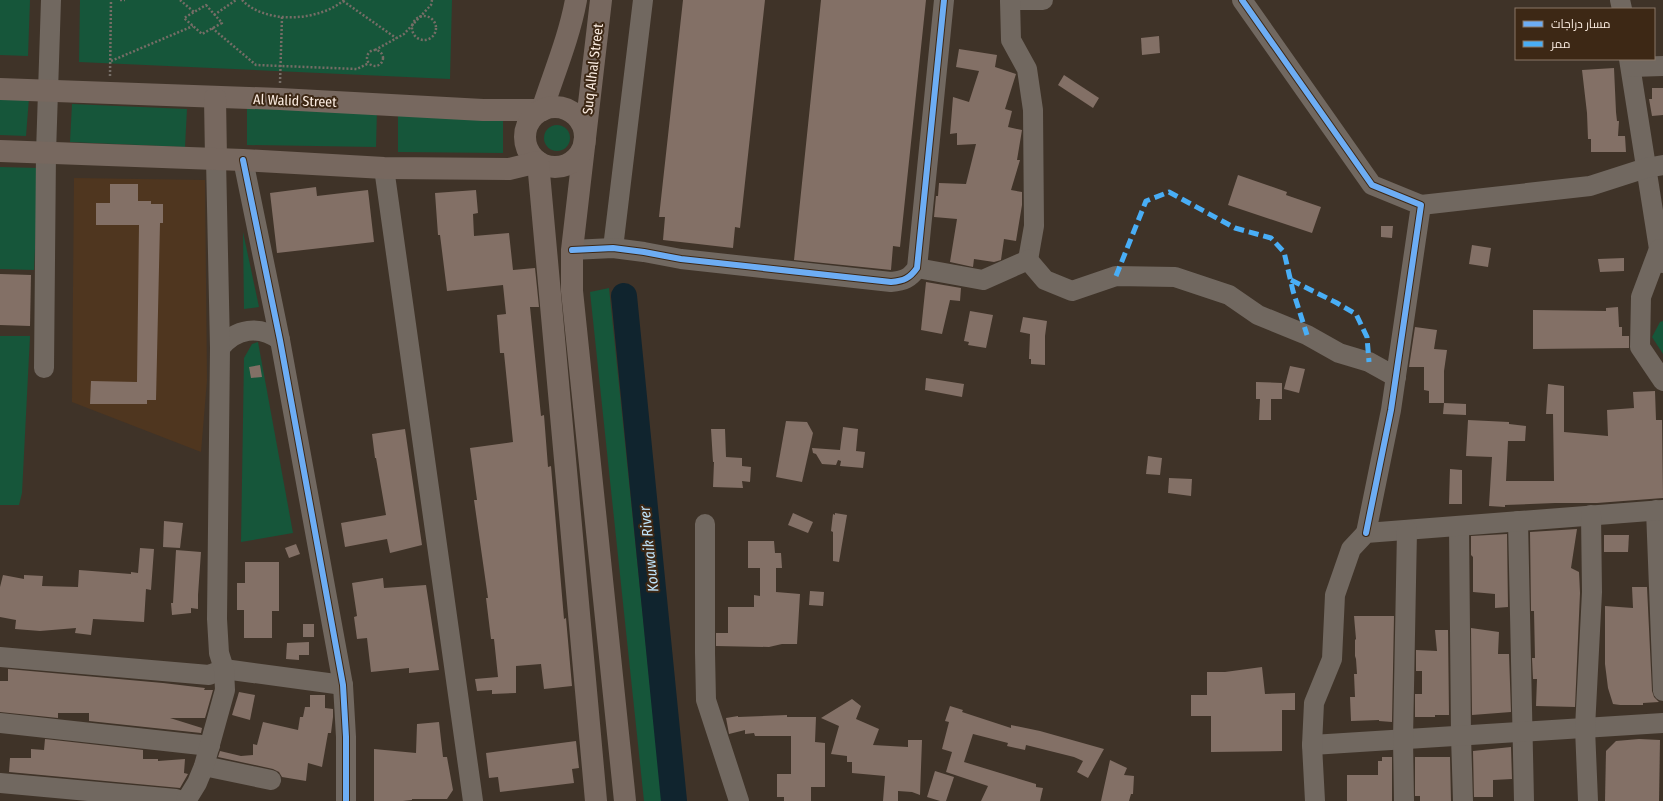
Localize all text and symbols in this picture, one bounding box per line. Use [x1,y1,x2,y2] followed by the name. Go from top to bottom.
[1515,8,1655,60] legend
[1551,17,1610,31] text: مسار دراجات
[579,22,607,116] street label: Suq Alhal Street
[1550,37,1570,51] text: ممر
[253,91,337,111] street label: Al Walid Street
[635,504,662,593] water label: Kouwaik River

